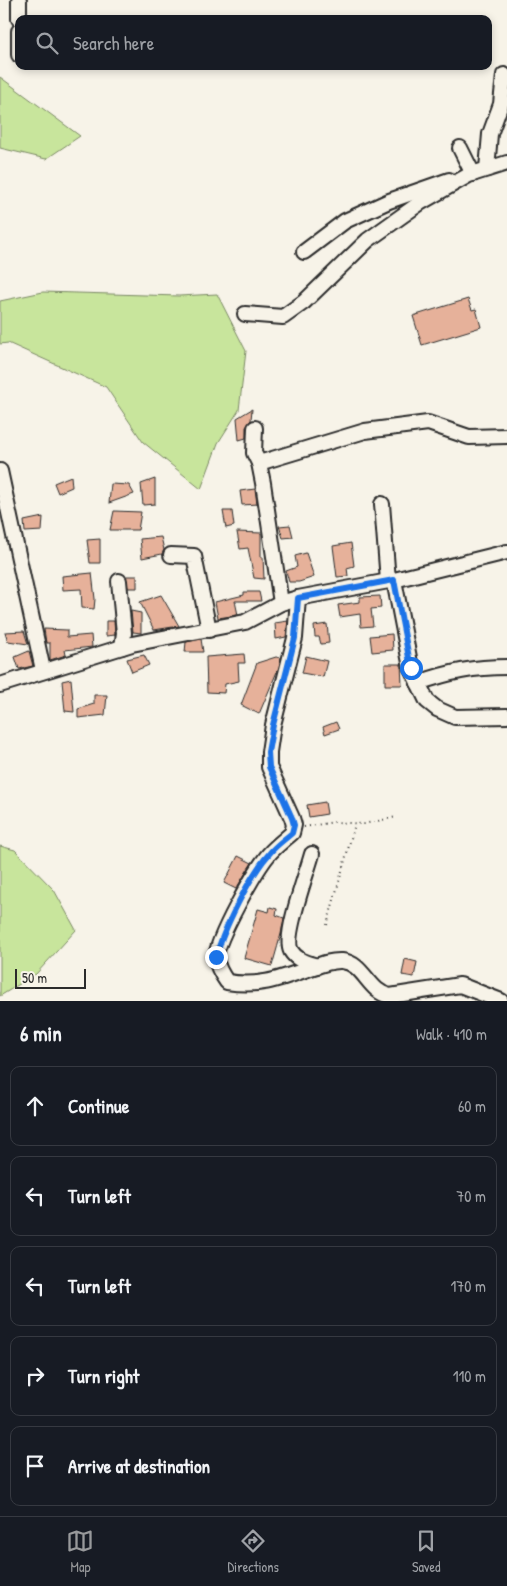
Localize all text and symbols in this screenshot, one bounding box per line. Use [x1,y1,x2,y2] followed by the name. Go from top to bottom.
[15,15,492,70] search box
[33,29,61,57] icon: search
[73,30,154,56] text: Search here
[400,657,423,680] route start
[205,946,228,969] route end
[15,966,86,989] scale bar
[22,968,47,987] text: 50 m
[20,1019,62,1048] text: 6 min
[416,1023,487,1045] text: Walk · 410 m
[21,1092,49,1120] icon: ahead
[68,1093,129,1119] text: Continue
[458,1095,486,1117] text: 60 m
[21,1182,49,1210] icon: left
[68,1183,131,1209] text: Turn left
[456,1185,486,1207] text: 70 m
[21,1272,49,1300] icon: left
[68,1273,131,1299] text: Turn left
[451,1275,486,1297] text: 170 m
[21,1362,49,1390] icon: right
[68,1363,139,1389] text: Turn right
[453,1365,486,1387] text: 110 m
[21,1452,49,1480] icon: arrive
[68,1453,210,1479] text: Arrive at destination
[66,1527,94,1576] tab: Map
[227,1527,279,1576] tab: Directions
[412,1527,441,1576] tab: Saved

